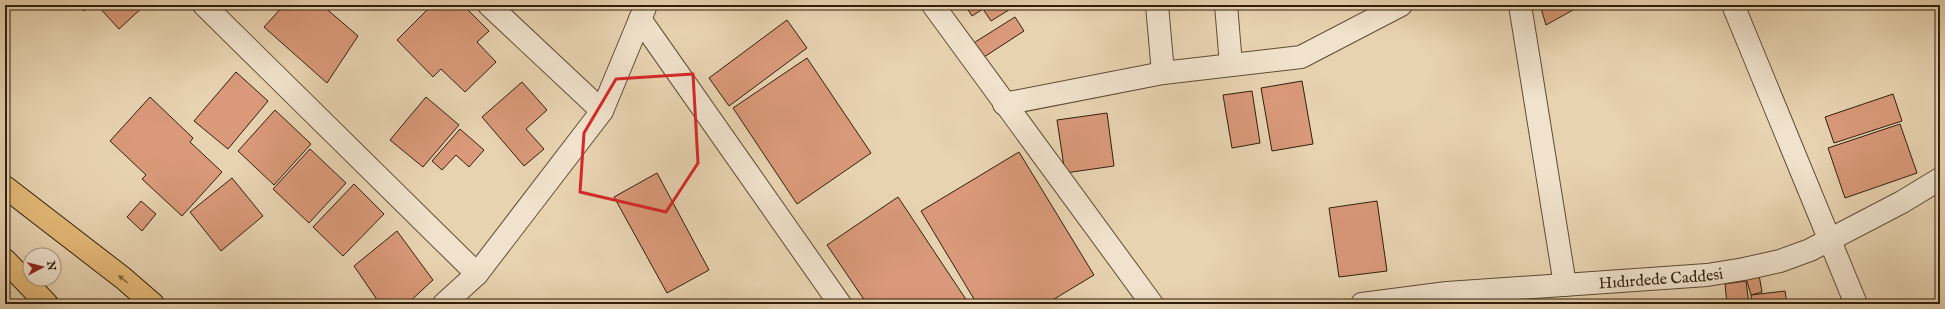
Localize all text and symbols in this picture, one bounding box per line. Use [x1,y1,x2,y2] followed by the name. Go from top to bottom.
[22,247,62,287] north arrow
[43,259,59,272] text: N
[1598,265,1725,294] street label: Hıdırdede Caddesi
[118,274,129,283] one-way arrow

